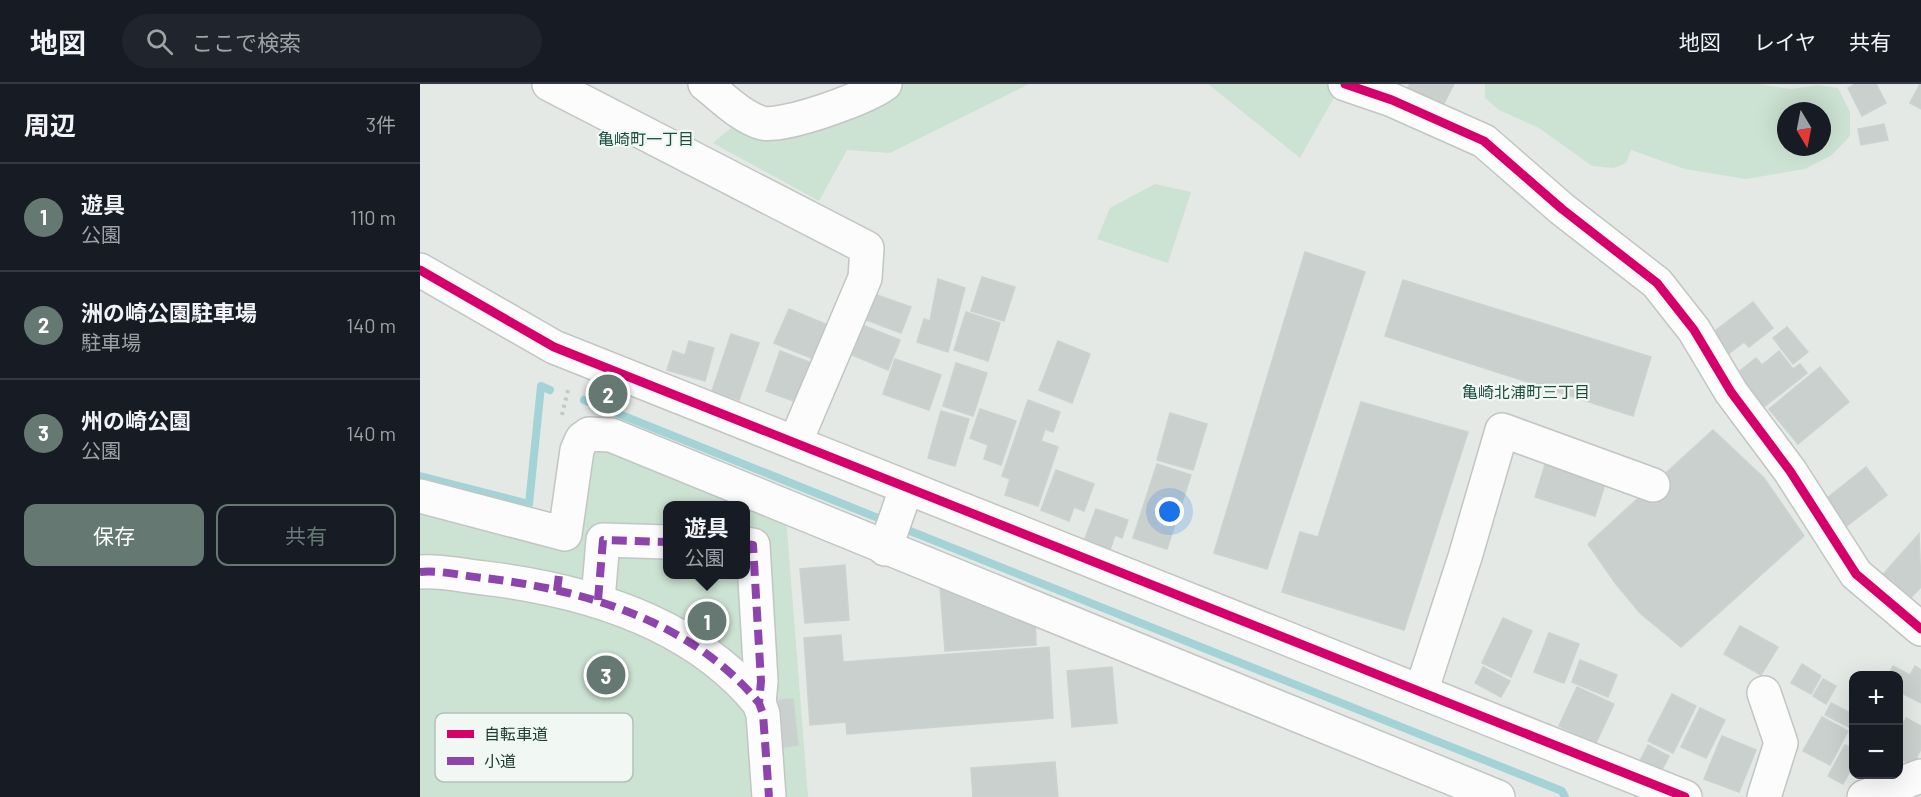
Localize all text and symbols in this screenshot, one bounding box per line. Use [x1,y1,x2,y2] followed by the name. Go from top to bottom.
[122,14,542,68] search box
[30,25,86,59] text: 地図
[143,25,176,58] icon: search
[191,29,301,55] text: ここで検索
[1679,29,1721,54] text: 地図
[1754,29,1816,54] text: レイヤ
[1849,29,1891,54] text: 共有
[1777,102,1831,156] north arrow
[24,109,76,140] text: 周辺
[366,112,396,136] text: 3件
[598,129,694,148] district label: 亀崎町一丁目
[81,191,125,217] text: 遊具
[40,205,47,229] text: 1
[350,205,396,229] text: 110 m
[81,222,121,246] text: 公園
[81,299,257,325] text: 洲の崎公園駐車場
[38,313,49,337] text: 2
[346,313,396,337] text: 140 m
[81,330,141,354] text: 駐車場
[588,372,627,416] pin: 2
[1462,382,1590,401] district label: 亀崎北浦町三丁目
[81,407,191,433] text: 州の崎公園
[38,421,49,445] text: 3
[346,421,396,445] text: 140 m
[81,438,121,462] text: 公園
[1155,497,1184,526] your location
[663,501,750,579] popup
[24,504,204,566] button: 保存
[216,504,396,566] button: 共有
[684,514,729,540] text: 遊具
[684,545,724,569] text: 公園
[688,598,726,644] pin: 1
[586,652,626,698] pin: 3
[1849,671,1903,779] map controls
[1849,671,1903,725] button: +
[435,713,633,782] legend
[484,724,548,743] text: 自転車道
[1849,725,1903,779] button: −
[484,751,516,770] text: 小道

